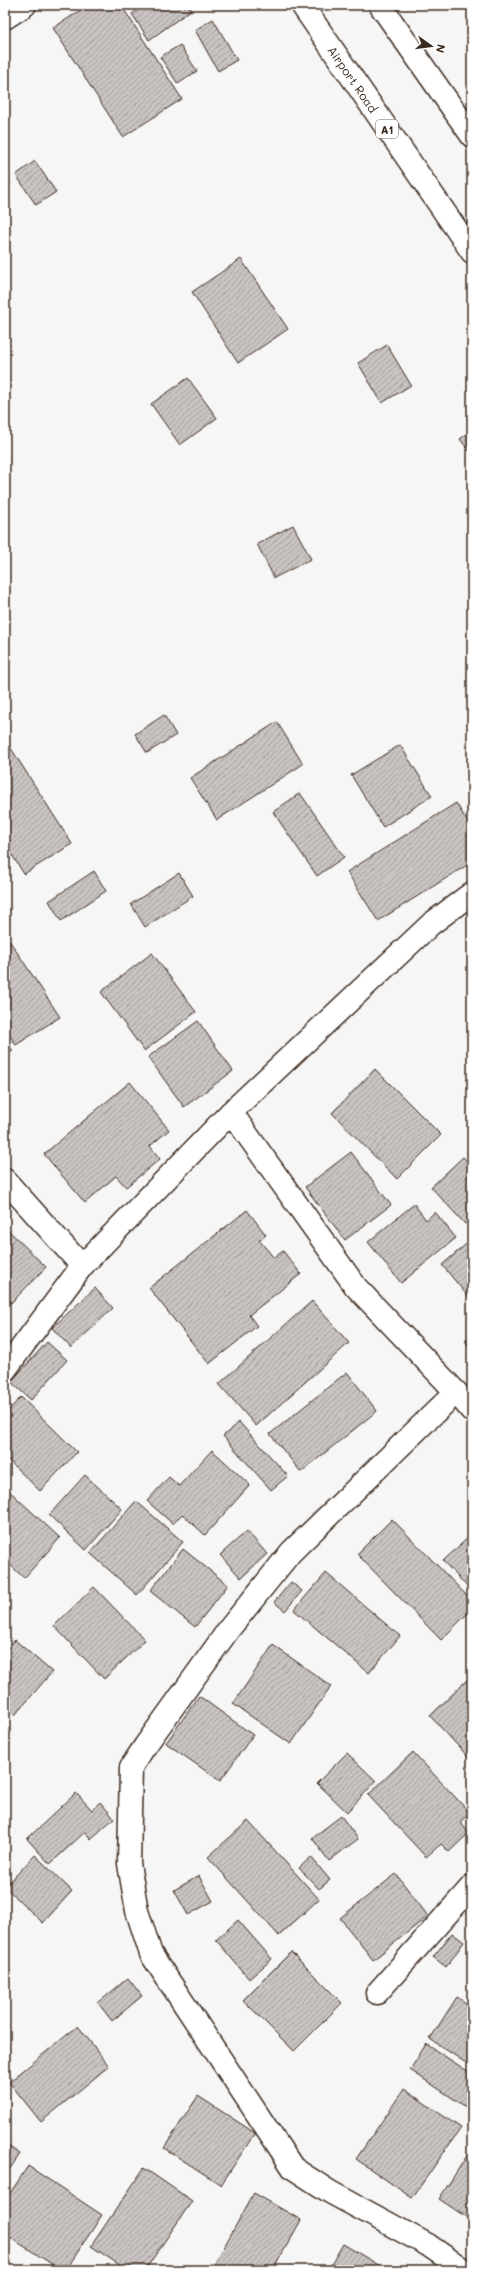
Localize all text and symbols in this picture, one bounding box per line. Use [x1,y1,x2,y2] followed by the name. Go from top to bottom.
[411,26,451,66] north arrow
[324,43,382,116] street label: Airport Road
[433,43,449,54] text: N
[376,120,398,138] road number: A1

